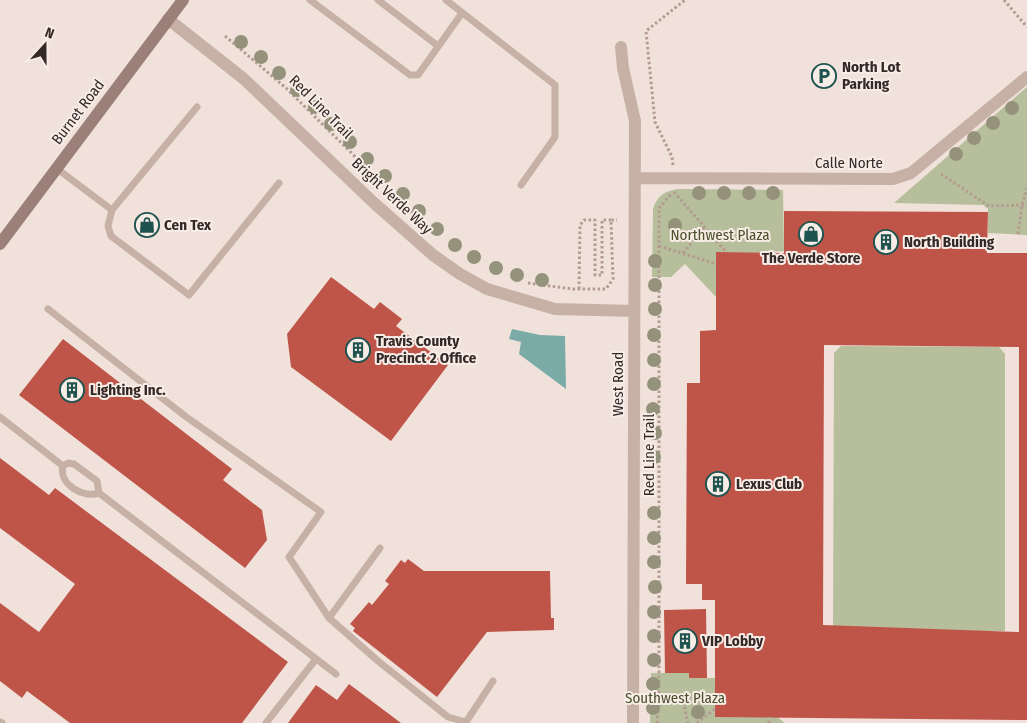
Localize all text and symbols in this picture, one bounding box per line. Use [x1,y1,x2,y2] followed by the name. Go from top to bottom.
[20,20,70,70] north arrow
[43,24,56,43] text: N
[842,58,901,93] place label: North Lot Parking
[811,63,837,89] parking icon: North Lot Parking
[285,71,357,143] street label: Red Line Trail
[48,76,108,148] street label: Burnet Road
[348,154,436,238] street label: Bright Verde Way
[815,154,883,172] street label: Calle Norte
[134,212,160,238] shop icon: Cen Tex
[164,216,212,234] place label: Cen Tex
[798,221,824,247] shop icon: The Verde Store
[670,226,770,244] park label: Northwest Plaza
[873,229,899,255] building icon: North Building
[904,233,995,251] place label: North Building
[762,249,861,267] place label: The Verde Store
[376,332,477,367] place label: Travis County Precinct 2 Office
[345,337,371,363] building icon: Travis County Precinct 2 Office
[609,352,627,416] street label: West Road
[59,377,85,403] building icon: Lighting Inc.
[90,381,166,399] place label: Lighting Inc.
[640,414,658,496] street label: Red Line Trail
[705,471,731,497] building icon: Lexus Club
[736,475,802,493] place label: Lexus Club
[672,628,698,654] building icon: VIP Lobby
[701,632,764,650] place label: VIP Lobby
[625,689,725,707] park label: Southwest Plaza

